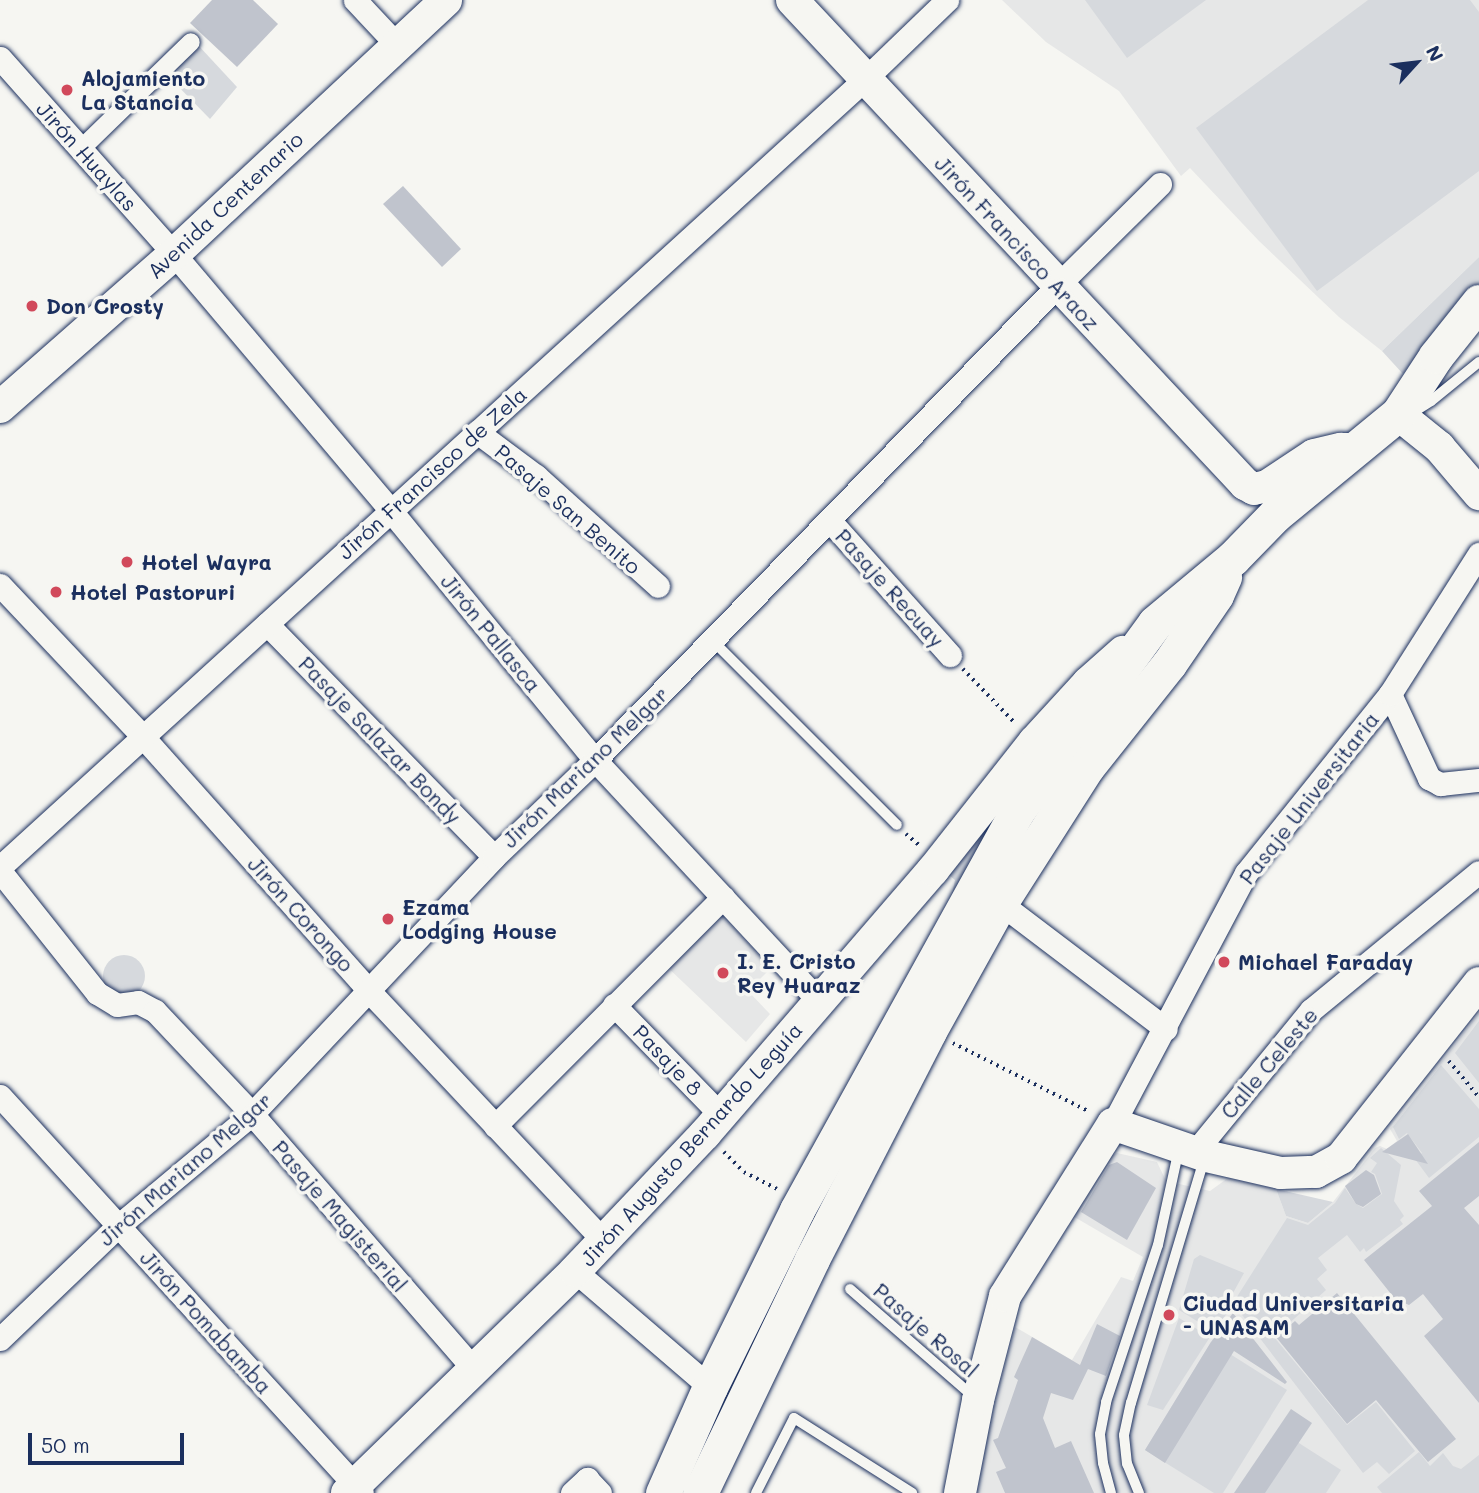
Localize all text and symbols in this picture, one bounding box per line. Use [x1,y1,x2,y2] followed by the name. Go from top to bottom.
[1381,28,1451,98] north arrow
[1421,41,1450,65] text: N
[81,65,205,115] place label: Alojamiento La Stancia
[59,82,75,98] marker: Alojamiento La Stancia
[31,96,143,216] street label: Jirón Huaylas
[142,126,308,284] street label: Avenida Centenario
[930,151,1104,335] street label: Jirón Francisco Araoz
[46,293,164,319] place label: Don Crosty
[24,298,40,314] marker: Don Crosty
[332,382,532,564] street label: Jirón Francisco de Zela
[490,439,646,579] street label: Pasaje San Benito
[830,524,950,652] street label: Pasaje Recuay
[141,549,272,575] place label: Hotel Wayra
[119,554,135,570] marker: Hotel Wayra
[436,569,546,697] street label: Jirón Pallasca
[70,579,236,605] place label: Hotel Pastoruri
[48,584,64,600] marker: Hotel Pastoruri
[294,651,466,829] street label: Pasaje Salazar Bondy
[497,681,673,853] street label: Jirón Mariano Melgar
[1234,707,1384,889] street label: Pasaje Universitaria
[243,851,359,977] street label: Jirón Corongo
[402,894,557,944] place label: Ezama Lodging House
[380,911,396,927] marker: Ezama Lodging House
[737,948,861,998] place label: I. E. Cristo Rey Huaraz
[1238,949,1413,975] place label: Michael Faraday
[1216,954,1232,970] marker: Michael Faraday
[715,965,731,981] marker: I. E. Cristo Rey Huaraz
[1215,1002,1323,1124] street label: Calle Celeste
[575,1017,807,1271] street label: Jirón Augusto Bernardo Leguía
[628,1019,708,1101] street label: Pasaje 8
[93,1087,277,1251] street label: Jirón Mariano Melgar
[267,1135,413,1297] street label: Pasaje Magisterial
[135,1245,277,1399] street label: Jirón Pomabamba
[869,1278,983,1382] street label: Pasaje Rosal
[1183,1290,1404,1340] place label: Ciudad Universitaria - UNASAM
[1161,1307,1177,1323] marker: Ciudad Universitaria - UNASAM
[32,1420,187,1464] scale bar
[41,1431,90,1458] text: 50 m

